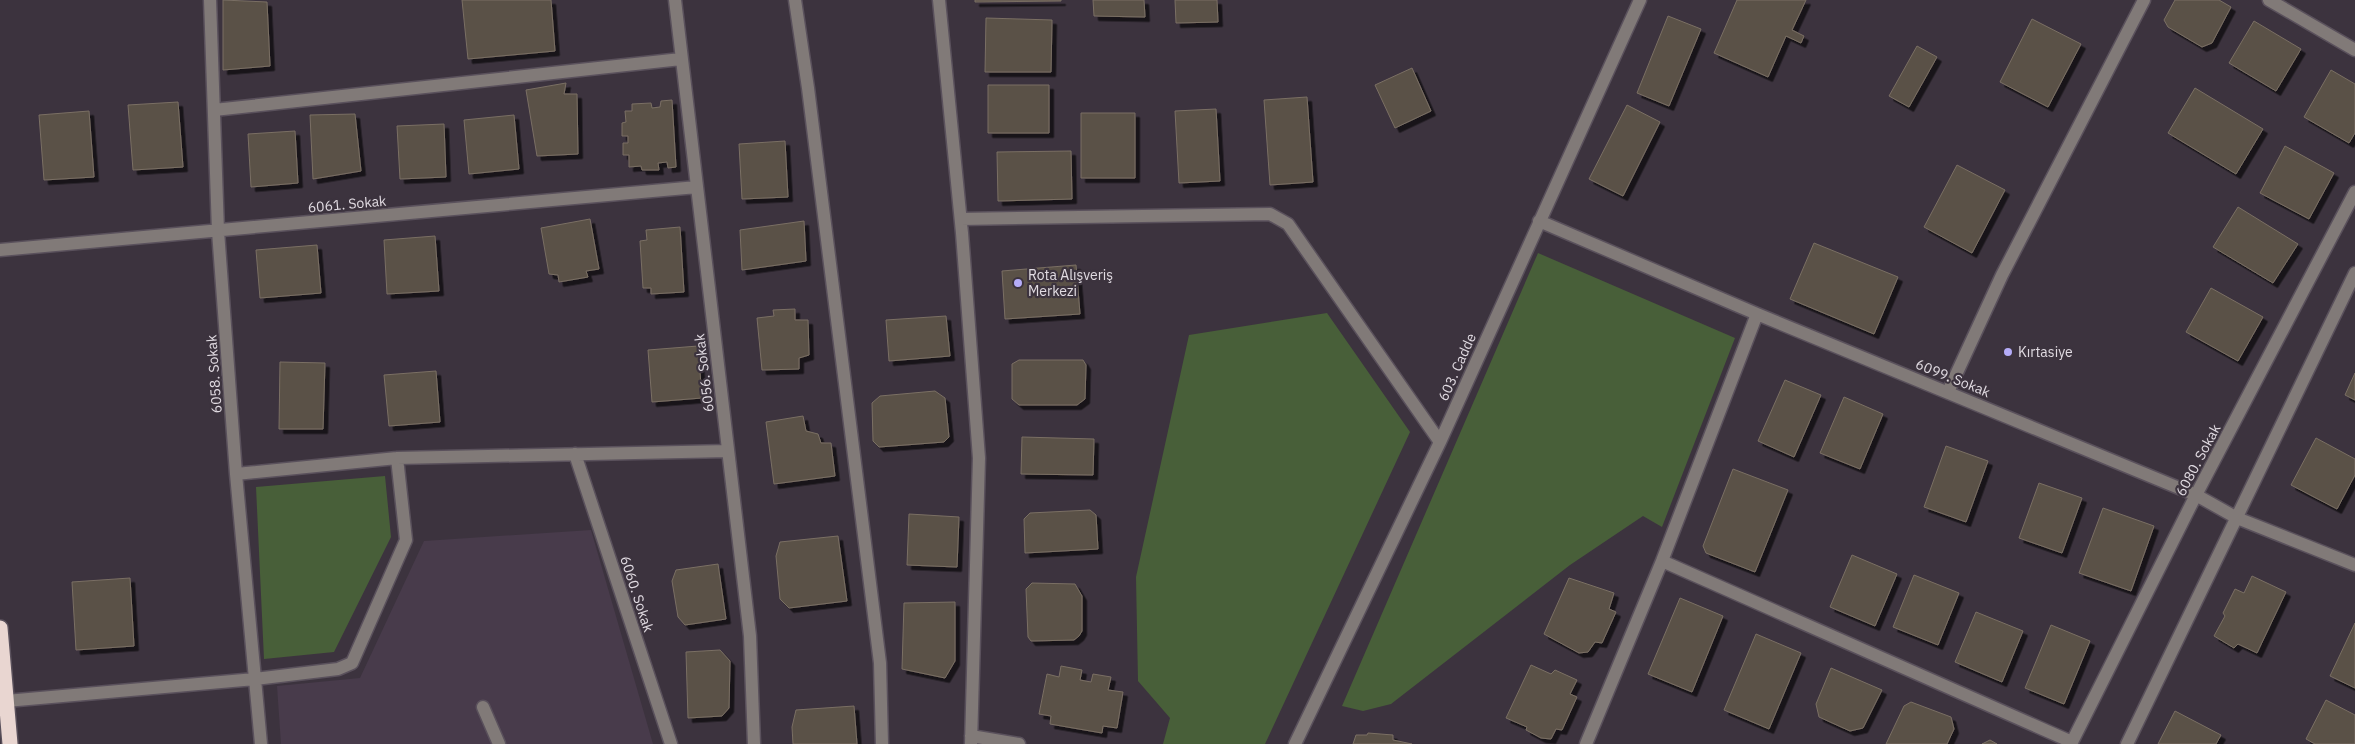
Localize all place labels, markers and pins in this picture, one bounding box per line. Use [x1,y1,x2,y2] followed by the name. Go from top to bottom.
[1028,266,1113,300] place label: Rota Alışveriş Merkezi
[1012,277,1024,289] marker: Rota Alışveriş Merkezi
[2018,343,2073,361] place label: Kırtasiye
[2002,346,2014,358] marker: Kırtasiye

